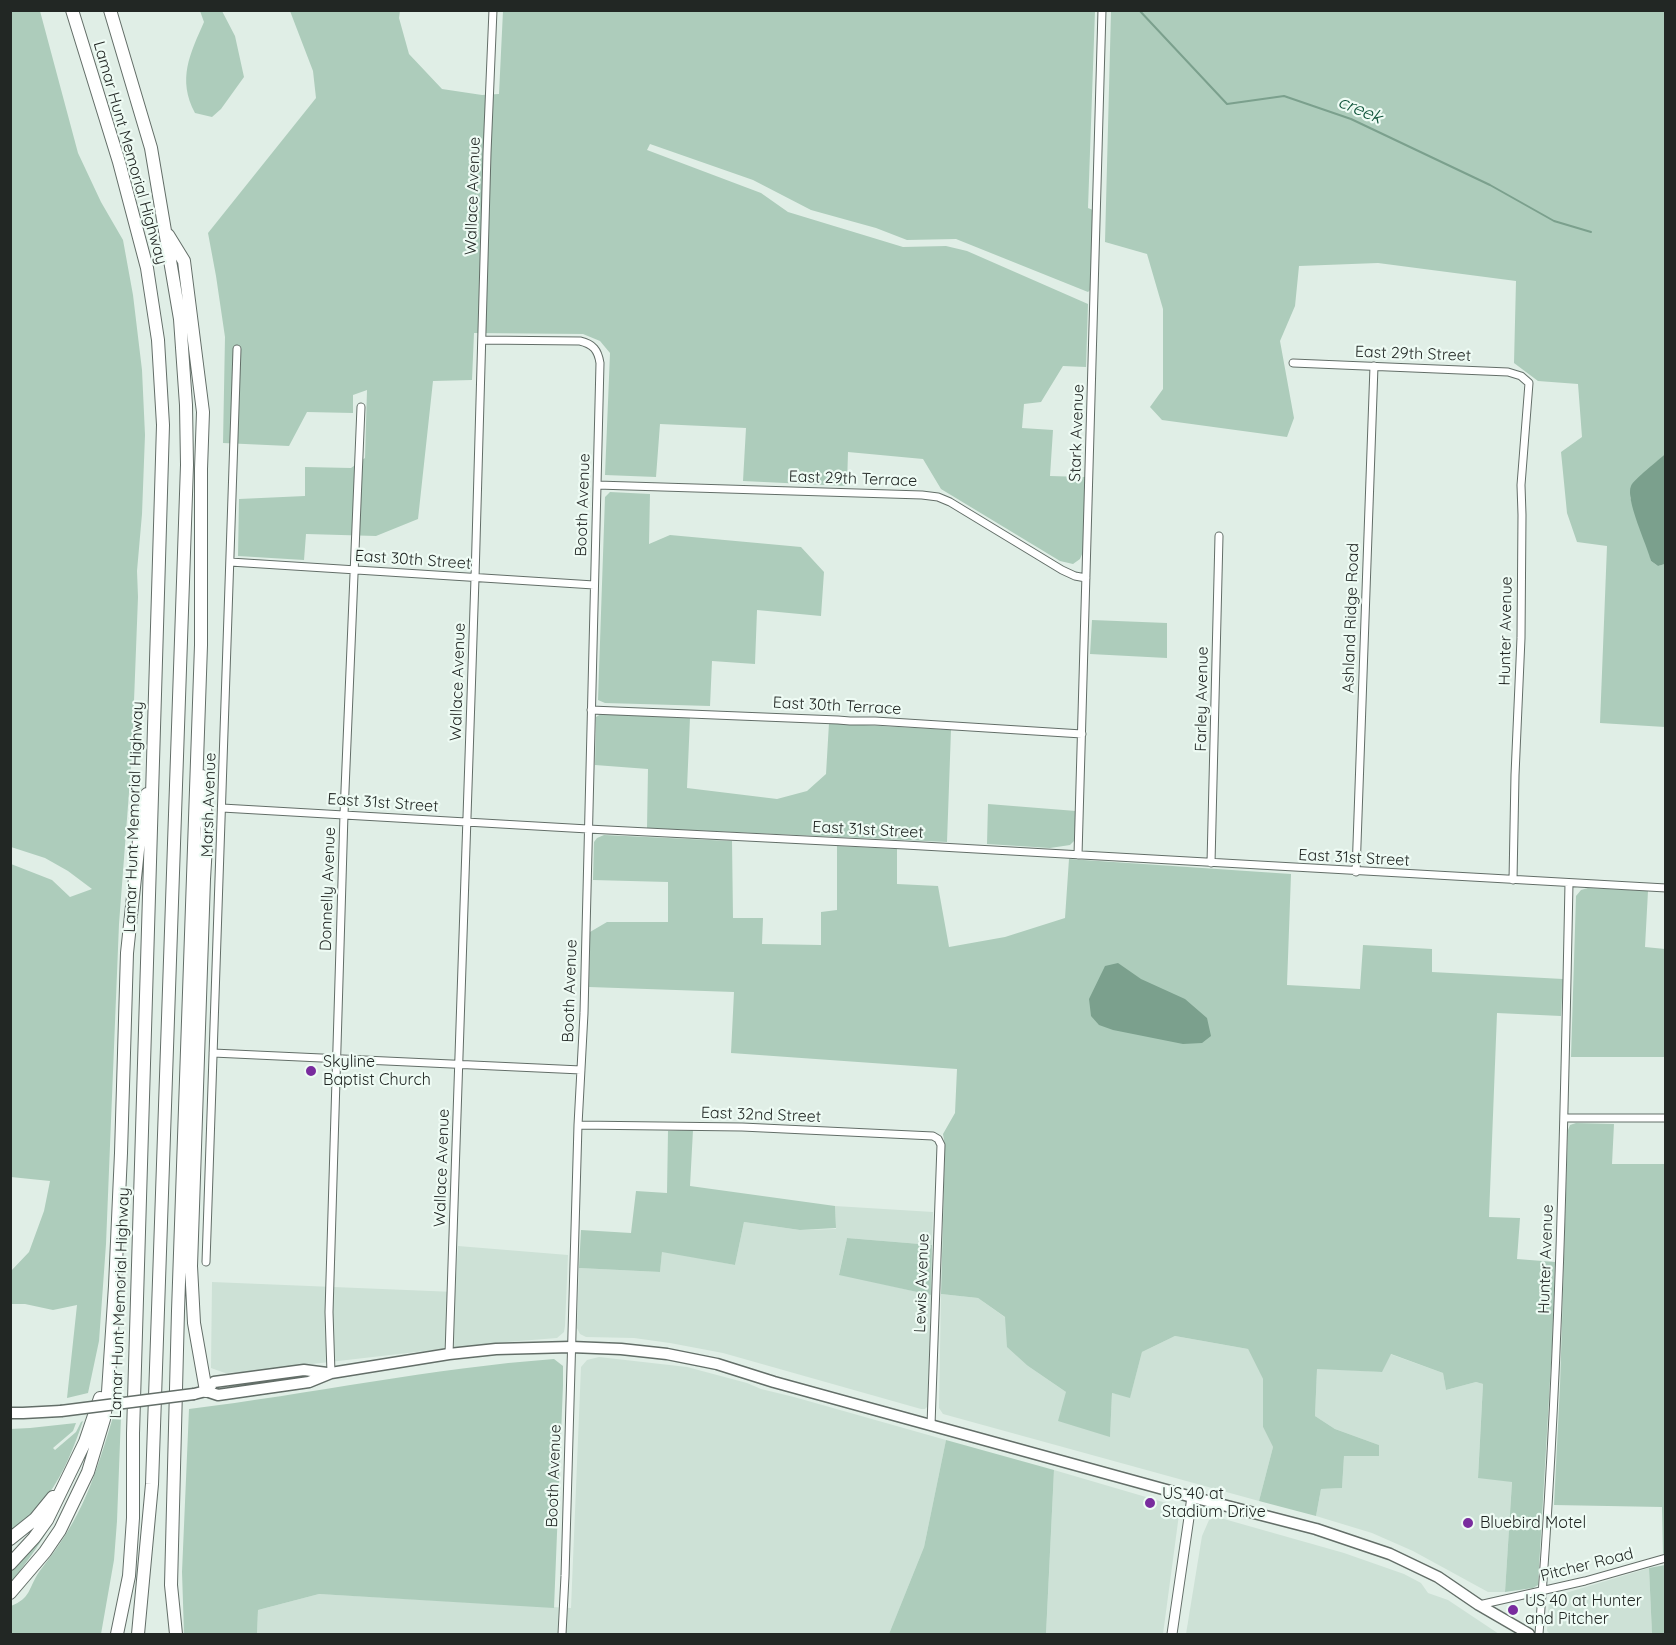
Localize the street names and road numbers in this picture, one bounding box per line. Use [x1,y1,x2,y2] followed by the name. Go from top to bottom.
[89,39,171,267] street label: Lamar Hunt Memorial Highway
[461,136,485,256] street label: Wallace Avenue
[1354,342,1472,366] street label: East 29th Street
[1066,384,1088,482] street label: Stark Avenue
[572,453,594,557] street label: Booth Avenue
[788,467,918,491] street label: East 29th Terrace
[1339,543,1363,693] street label: Ashland Ridge Road
[354,546,472,574] street label: East 30th Street
[1495,576,1517,686] street label: Hunter Avenue
[446,622,470,742] street label: Wallace Avenue
[1191,646,1213,752] street label: Farley Avenue
[772,693,902,719] street label: East 30th Terrace
[120,701,148,933] street label: Lamar Hunt Memorial Highway
[198,752,220,858] street label: Marsh Avenue
[327,790,439,816] street label: East 31st Street
[812,817,924,843] street label: East 31st Street
[316,827,340,951] street label: Donnelly Avenue
[1298,845,1410,871] street label: East 31st Street
[559,939,581,1043] street label: Booth Avenue
[701,1103,821,1127] street label: East 32nd Street
[430,1108,454,1228] street label: Wallace Avenue
[106,1187,134,1419] street label: Lamar Hunt Memorial Highway
[1534,1204,1558,1314] street label: Hunter Avenue
[911,1233,933,1333] street label: Lewis Avenue
[543,1424,565,1528] street label: Booth Avenue
[1539,1544,1635,1586] street label: Pitcher Road

